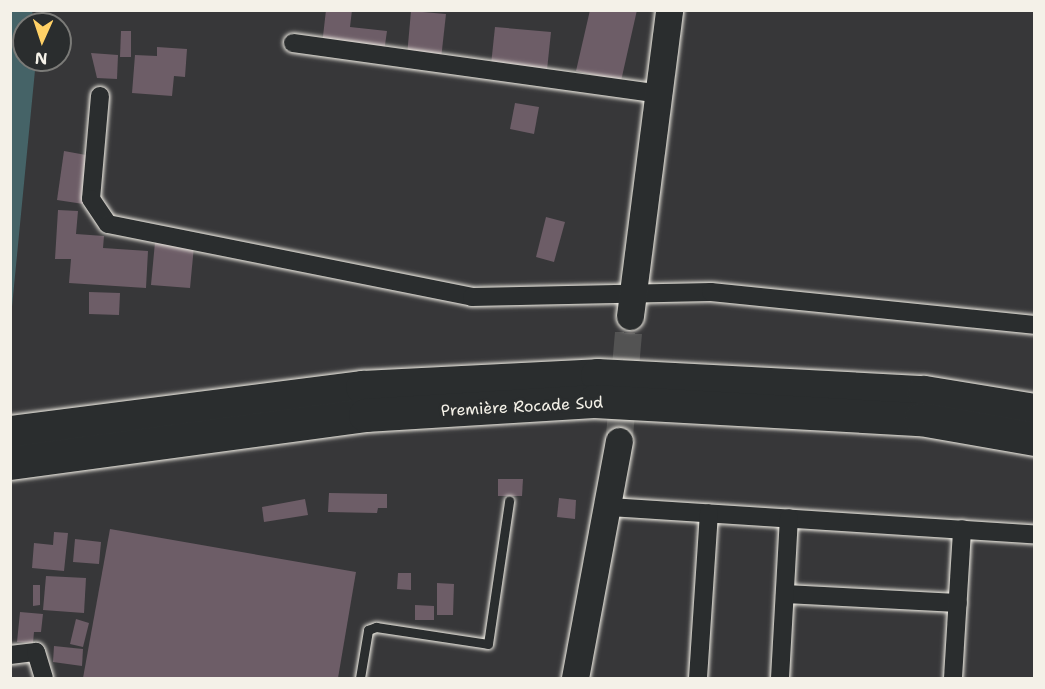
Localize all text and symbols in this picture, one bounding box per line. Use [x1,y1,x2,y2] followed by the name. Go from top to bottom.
[12,12,72,72] north arrow
[34,48,48,69] text: N
[440,393,604,421] street label: Première Rocade Sud

